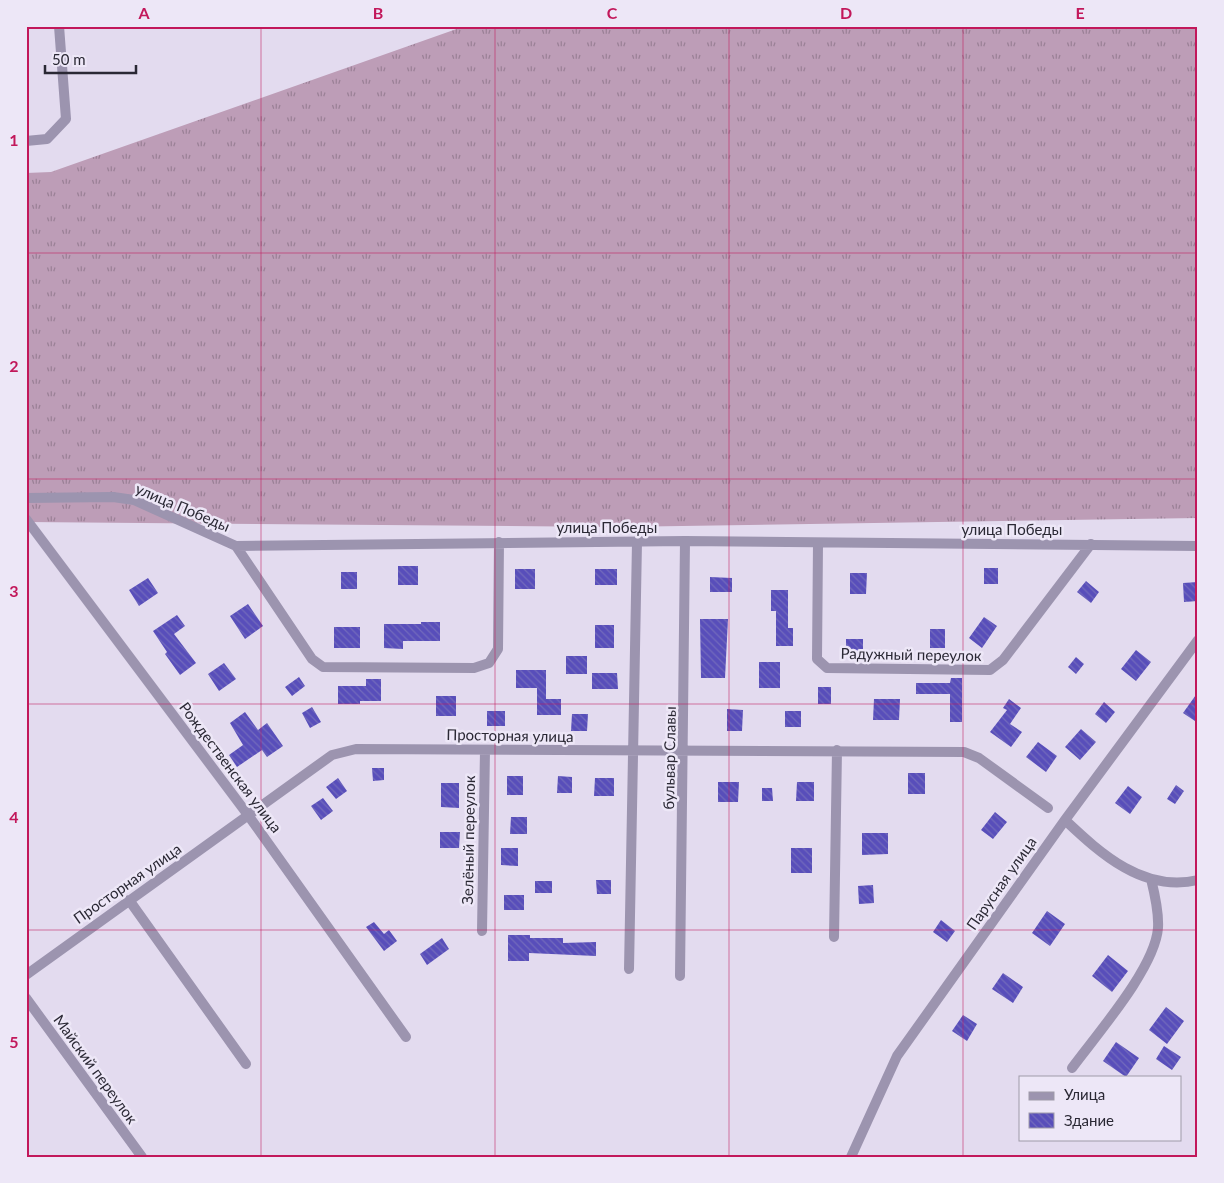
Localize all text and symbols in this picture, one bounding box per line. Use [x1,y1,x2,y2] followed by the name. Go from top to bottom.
[137,3,150,22] text: A
[373,3,383,22] text: B
[607,3,618,22] text: C
[840,3,852,22] text: D
[1075,3,1085,22] text: E
[45,42,136,74] scale bar
[52,50,86,68] text: 50 m
[9,130,19,149] text: 1
[9,356,19,375] text: 2
[133,479,233,535] street label: улица Победы
[557,518,657,536] street label: улица Победы
[962,520,1062,538] street label: улица Победы
[9,581,19,600] text: 3
[840,644,982,664] street label: Радужный переулок
[176,698,286,836] street label: Рождественская улица
[659,706,679,810] street label: бульвар Славы
[446,725,574,745] street label: Просторная улица
[458,775,478,905] street label: Зелёный переулок
[9,807,19,826] text: 4
[962,833,1040,933] street label: Парусная улица
[70,839,184,927] street label: Просторная улица
[50,1011,142,1127] street label: Майский переулок
[9,1032,19,1051] text: 5
[1019,1076,1182,1140] legend
[1064,1085,1105,1103] text: Улица
[1064,1111,1114,1129] text: Здание

